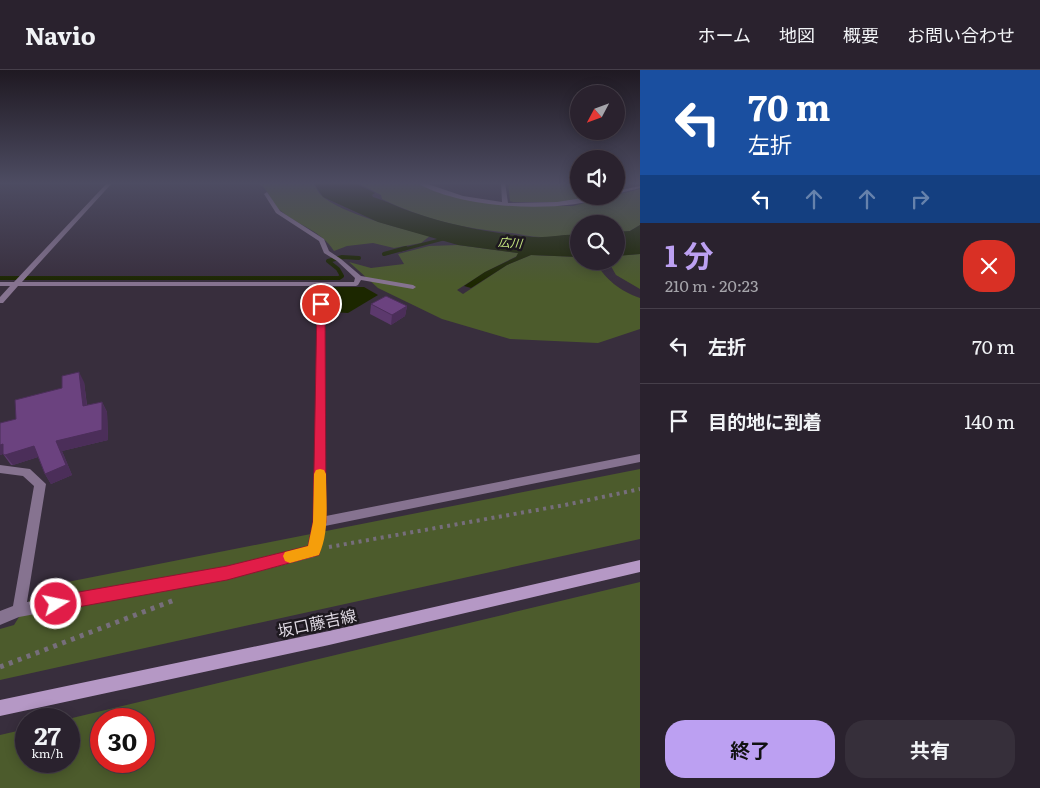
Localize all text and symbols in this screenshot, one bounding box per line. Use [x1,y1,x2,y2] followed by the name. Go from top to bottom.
[25,17,96,52] text: Navio
[698,21,751,48] text: ホーム
[779,21,815,48] text: 地図
[843,21,879,48] text: 概要
[907,21,1015,48] text: お問い合わせ
[748,80,830,132] text: 70 m
[570,85,625,140] north arrow
[570,85,625,270] map controls
[665,90,730,155] icon: left
[748,127,792,160] text: 左折
[570,150,625,205] button: sound
[747,185,775,213] icon: left
[800,185,828,213] icon: ahead
[853,185,881,213] icon: ahead
[906,185,934,213] icon: right
[570,215,625,270] button: search
[497,232,525,252] water label: 広川
[665,232,713,276] text: 1 分
[963,240,1015,292] button: close
[665,273,759,297] text: 210 m · 20:23
[300,283,342,325] pin
[307,290,335,318] icon: arrive
[665,332,693,360] icon: left
[708,332,746,360] text: 左折
[972,332,1015,360] text: 70 m
[665,407,693,435] icon: arrive
[708,407,822,435] text: 目的地に到着
[964,407,1015,435] text: 140 m
[29,577,81,629] position arrow
[275,602,358,642] street label: 坂口藤吉線
[90,708,155,773] speed limit sign: 30
[34,716,61,753] text: 27
[665,720,835,778] button: 終了
[845,720,1015,778] button: 共有
[32,744,63,762] text: km/h

